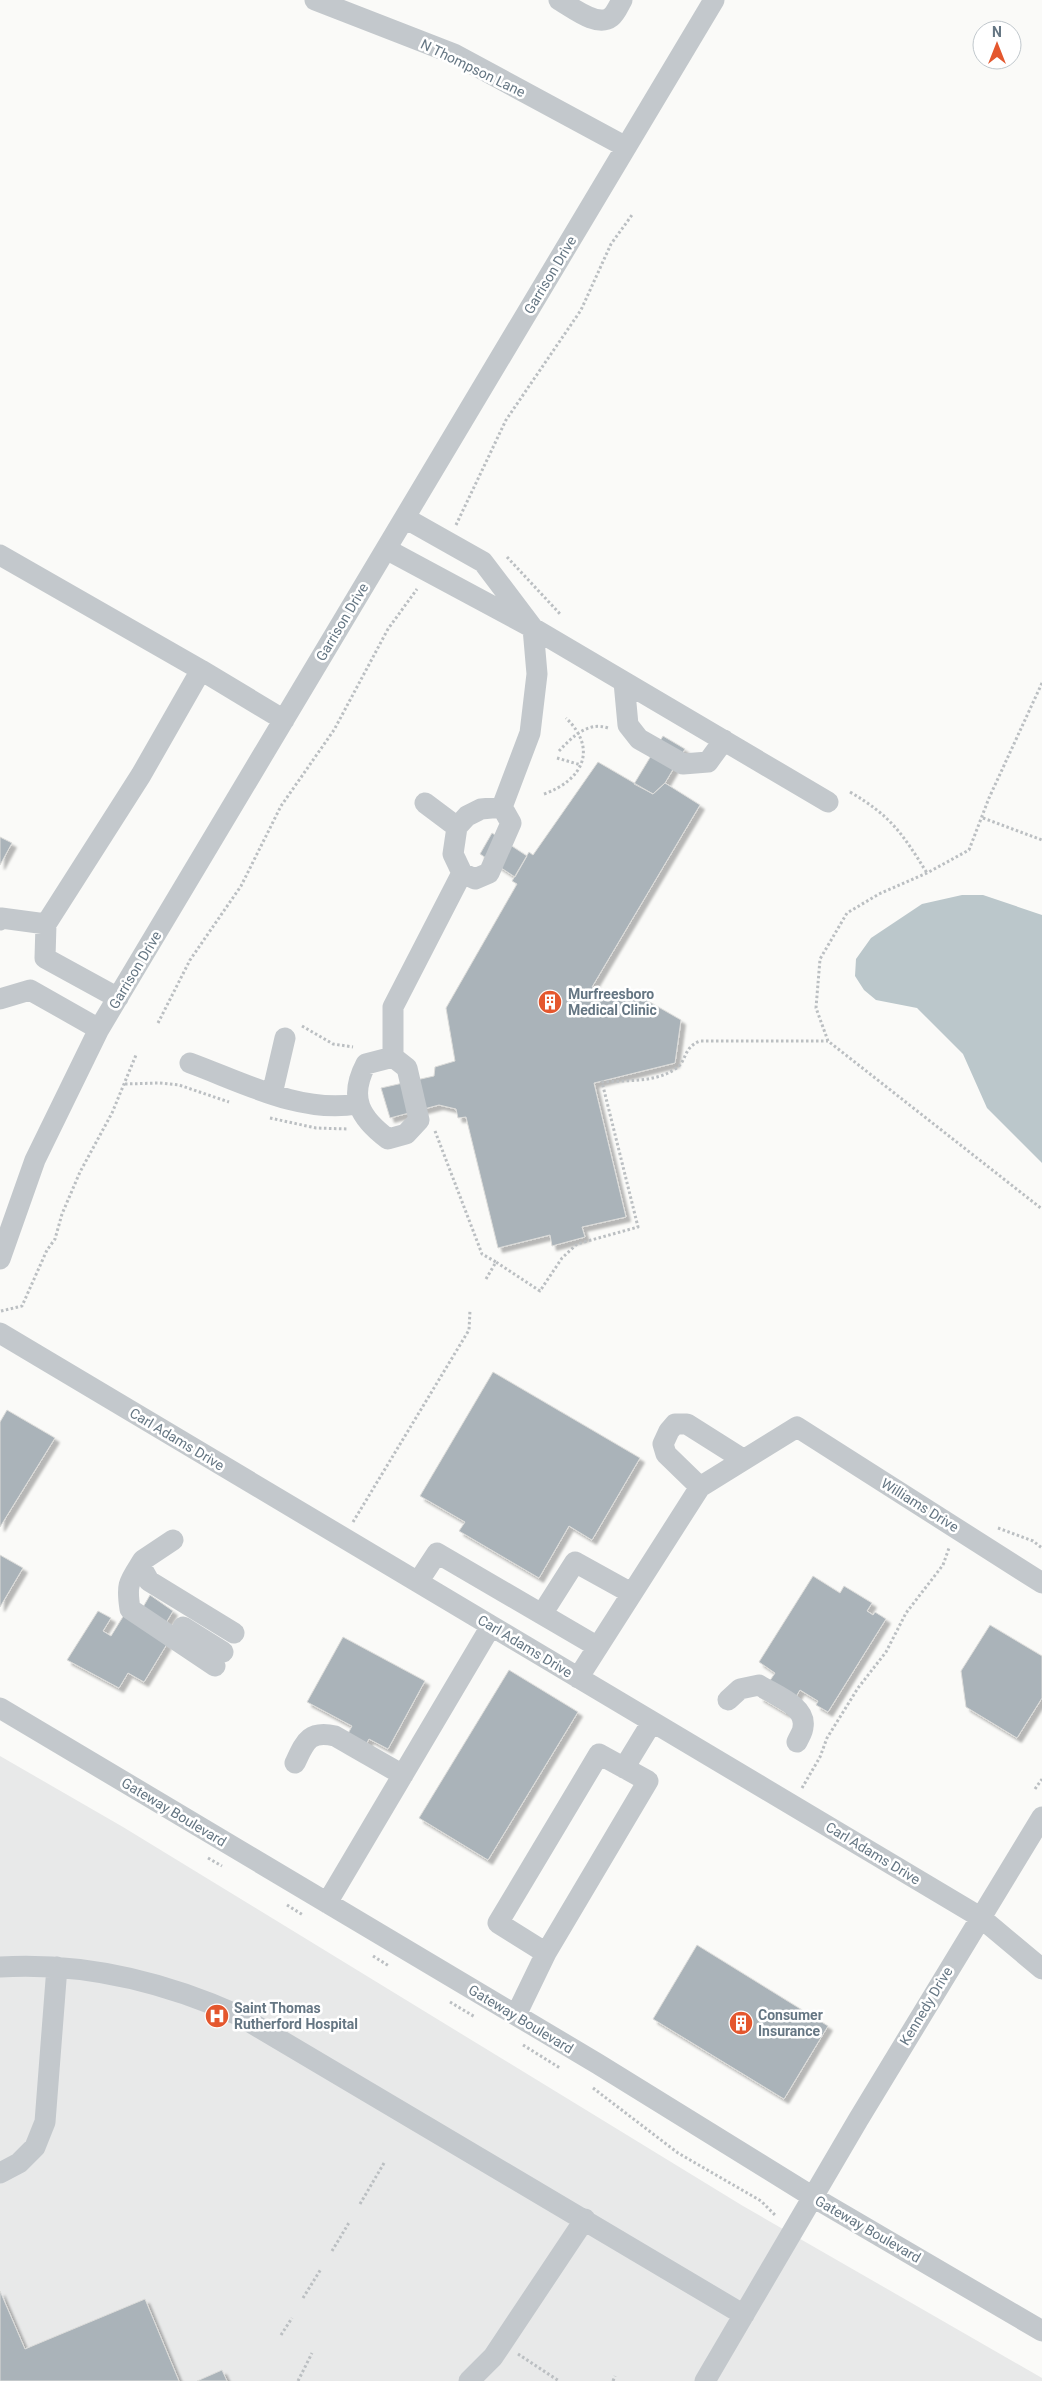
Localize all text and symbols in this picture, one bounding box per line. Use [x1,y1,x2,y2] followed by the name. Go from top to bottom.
[972,20,1022,70] north arrow
[992,24,1002,40] text: N
[418,36,528,100] street label: N Thompson Lane
[521,233,579,317] street label: Garrison Drive
[313,580,371,664] street label: Garrison Drive
[106,928,164,1012] street label: Garrison Drive
[568,986,657,1018] place label: Murfreesboro Medical Clinic
[537,989,563,1015] building icon: Murfreesboro Medical Clinic
[127,1404,227,1474] street label: Carl Adams Drive
[878,1475,962,1535] street label: Williams Drive
[475,1611,575,1681] street label: Carl Adams Drive
[119,1774,229,1850] street label: Gateway Boulevard
[823,1818,923,1888] street label: Carl Adams Drive
[896,1964,956,2048] street label: Kennedy Drive
[466,1981,576,2057] street label: Gateway Boulevard
[234,2000,358,2032] place label: Saint Thomas Rutherford Hospital
[204,2003,230,2029] hospital icon: Saint Thomas Rutherford Hospital
[758,2007,823,2039] place label: Consumer Insurance
[728,2010,754,2036] building icon: Consumer Insurance
[812,2192,924,2266] street label: Gateway Boulevard

